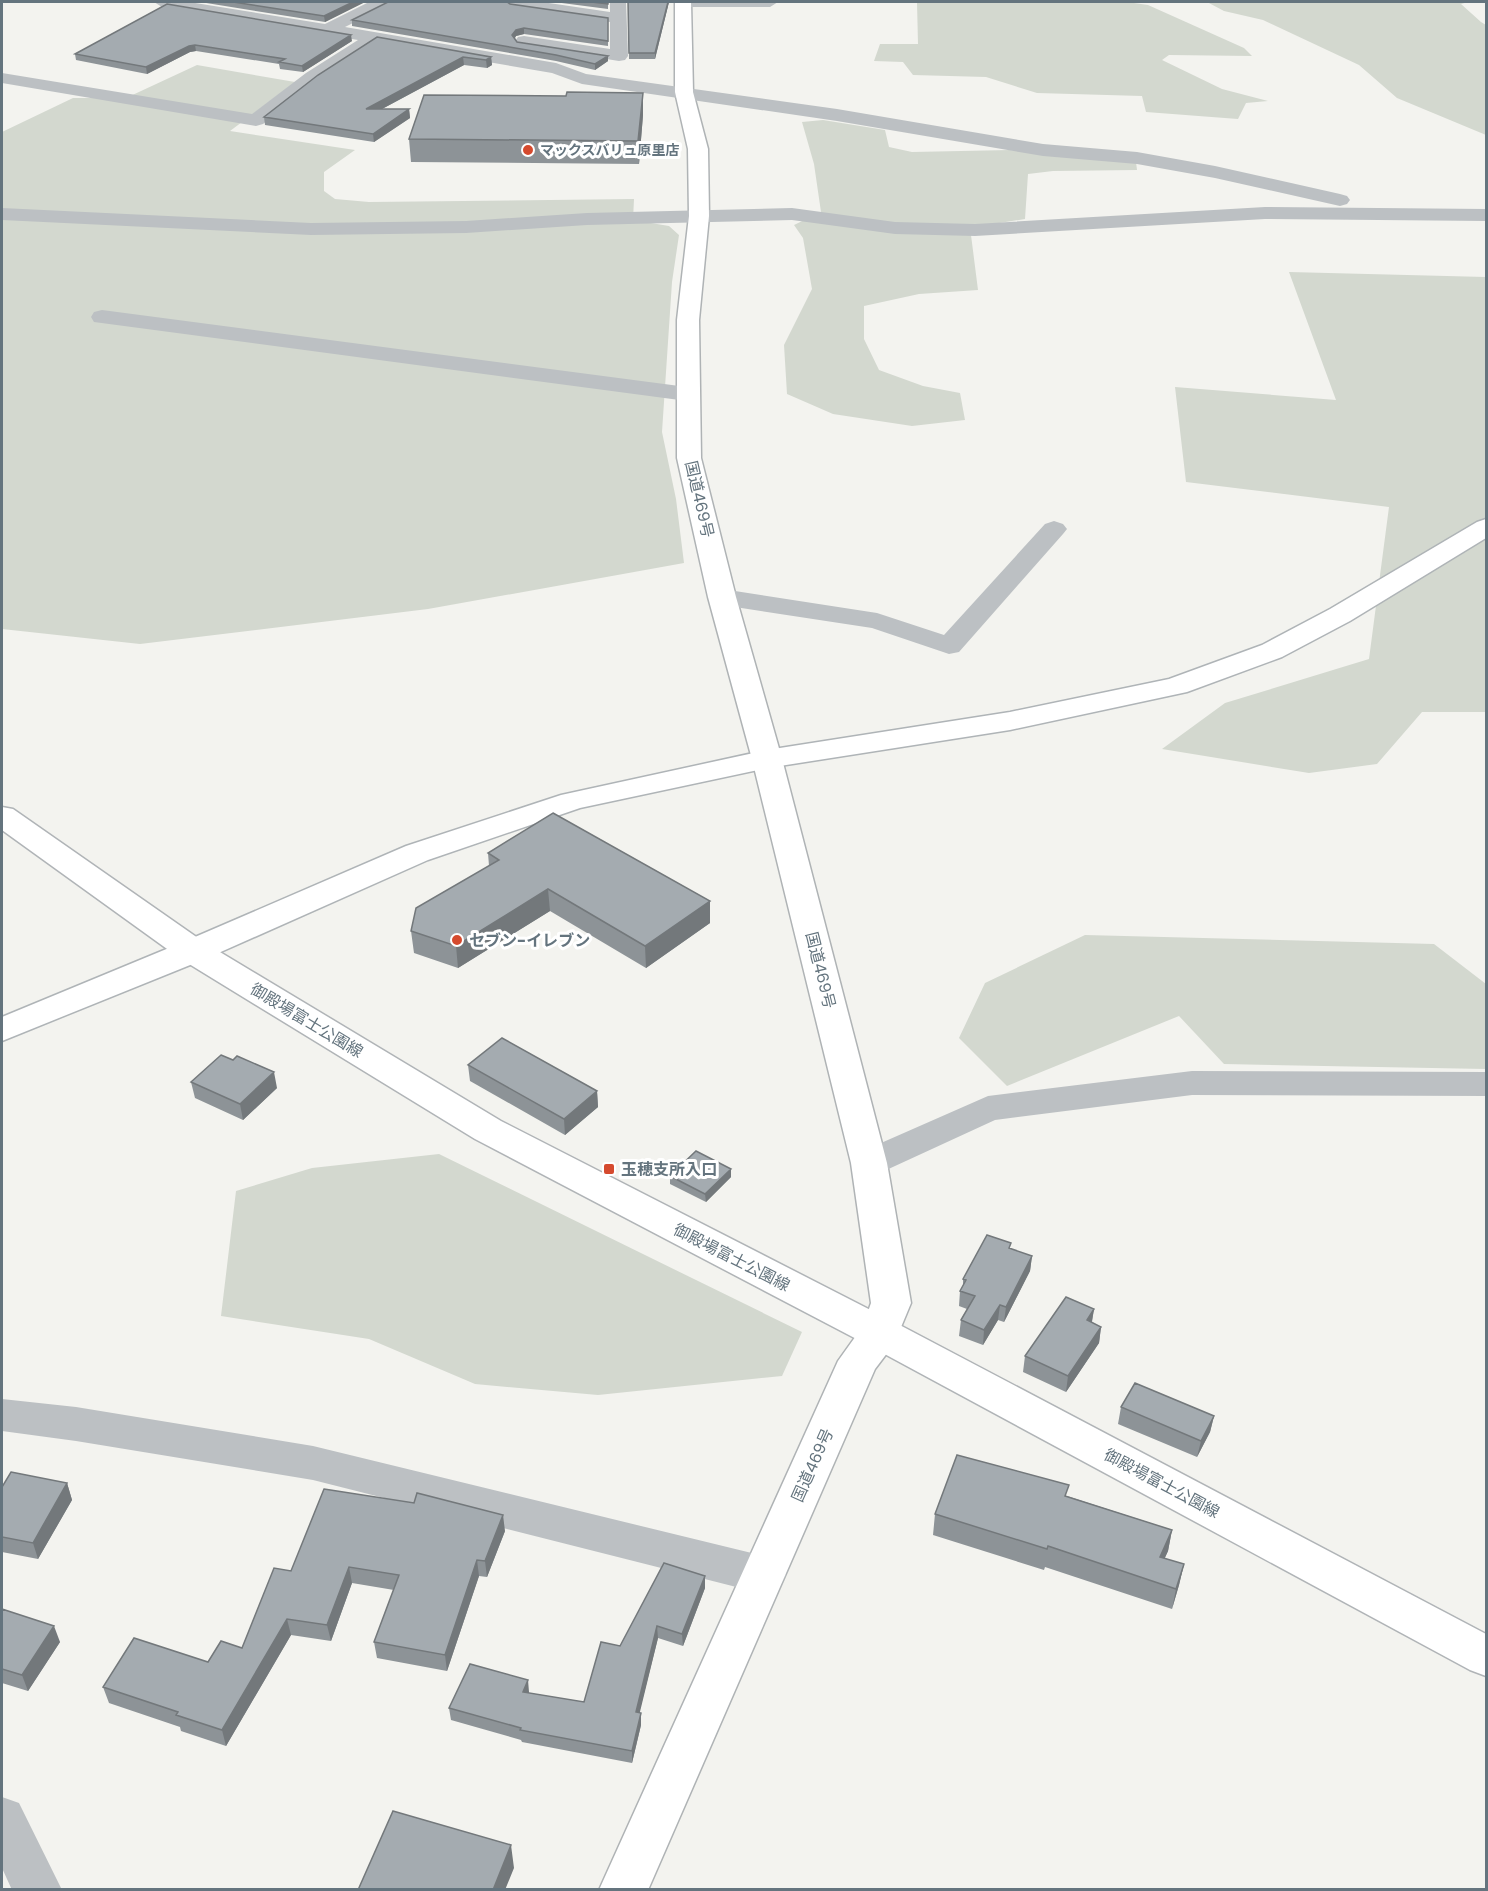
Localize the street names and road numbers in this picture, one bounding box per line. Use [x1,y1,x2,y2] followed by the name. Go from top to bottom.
[679,458,720,540] street label: 国道469号
[800,929,841,1011] street label: 国道469号
[246,978,368,1063] street label: 御殿場富士公園線
[670,1218,794,1297] street label: 御殿場富士公園線
[786,1425,839,1506] street label: 国道469号
[1100,1443,1224,1524] street label: 御殿場富士公園線

